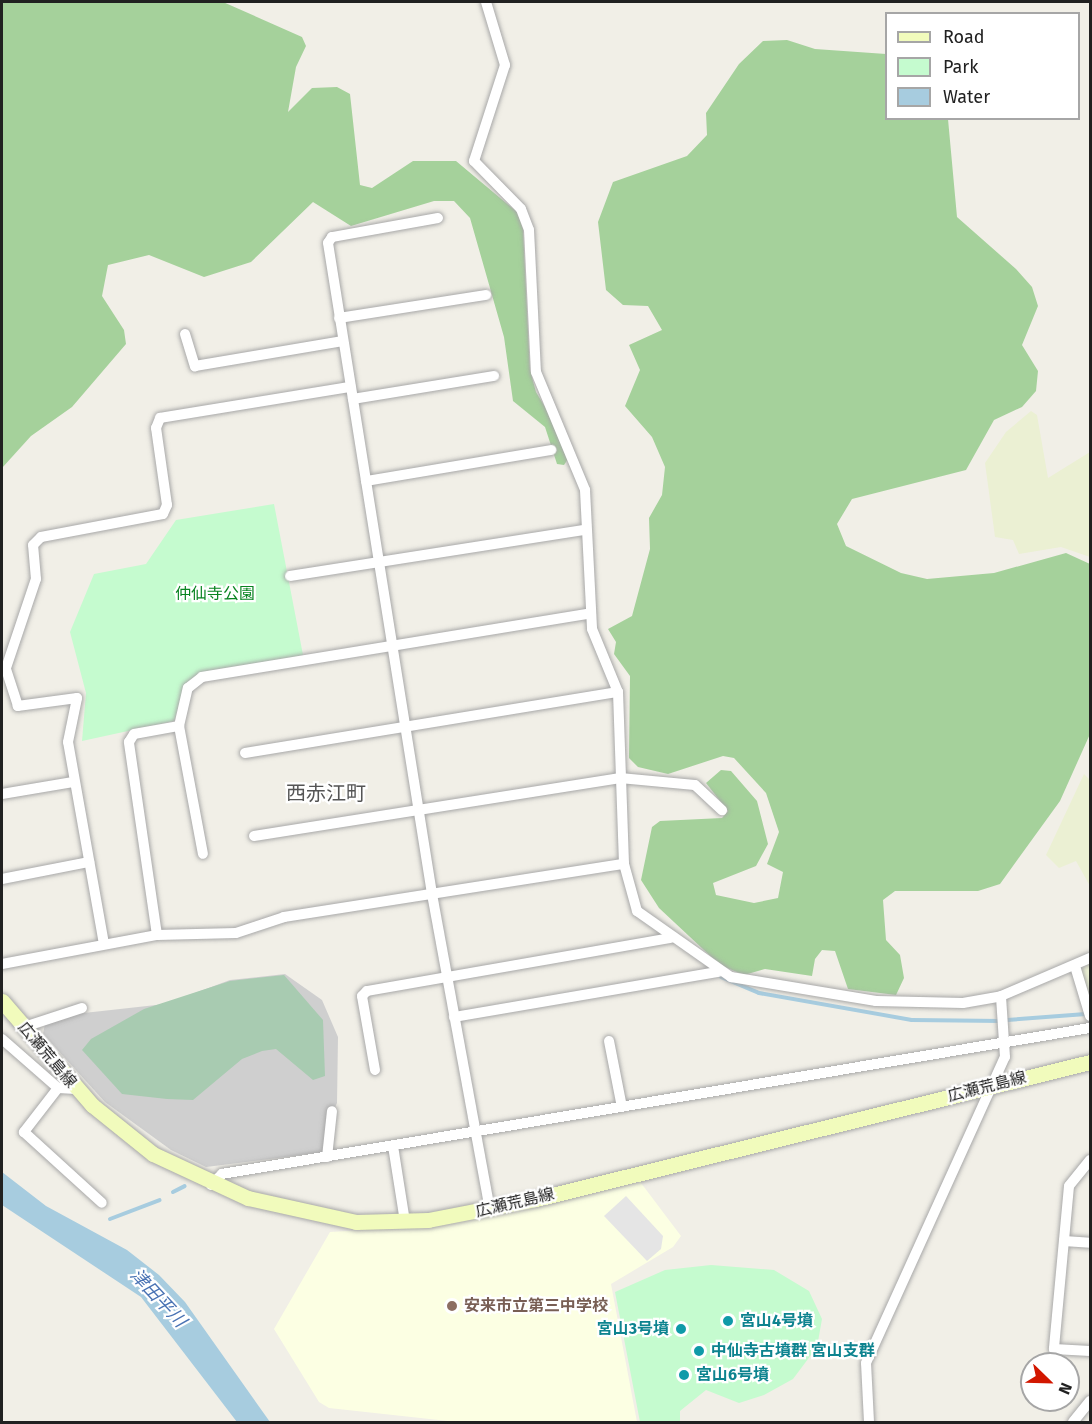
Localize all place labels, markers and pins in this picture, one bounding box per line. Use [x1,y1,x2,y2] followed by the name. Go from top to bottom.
[464,1296,608,1316] place label: 安来市立第三中学校
[445,1299,459,1313] marker: 安来市立第三中学校
[740,1311,813,1331] place label: 宮山4号墳
[721,1314,735,1328] marker: 宮山4号墳
[597,1319,669,1339] place label: 宮山3号墳
[674,1322,688,1336] marker: 宮山3号墳
[711,1341,875,1361] place label: 中仙寺古墳群 宮山支群
[692,1344,706,1358] marker: 中仙寺古墳群 宮山支群
[696,1365,769,1385] place label: 宮山6号墳
[677,1368,691,1382] marker: 宮山6号墳

